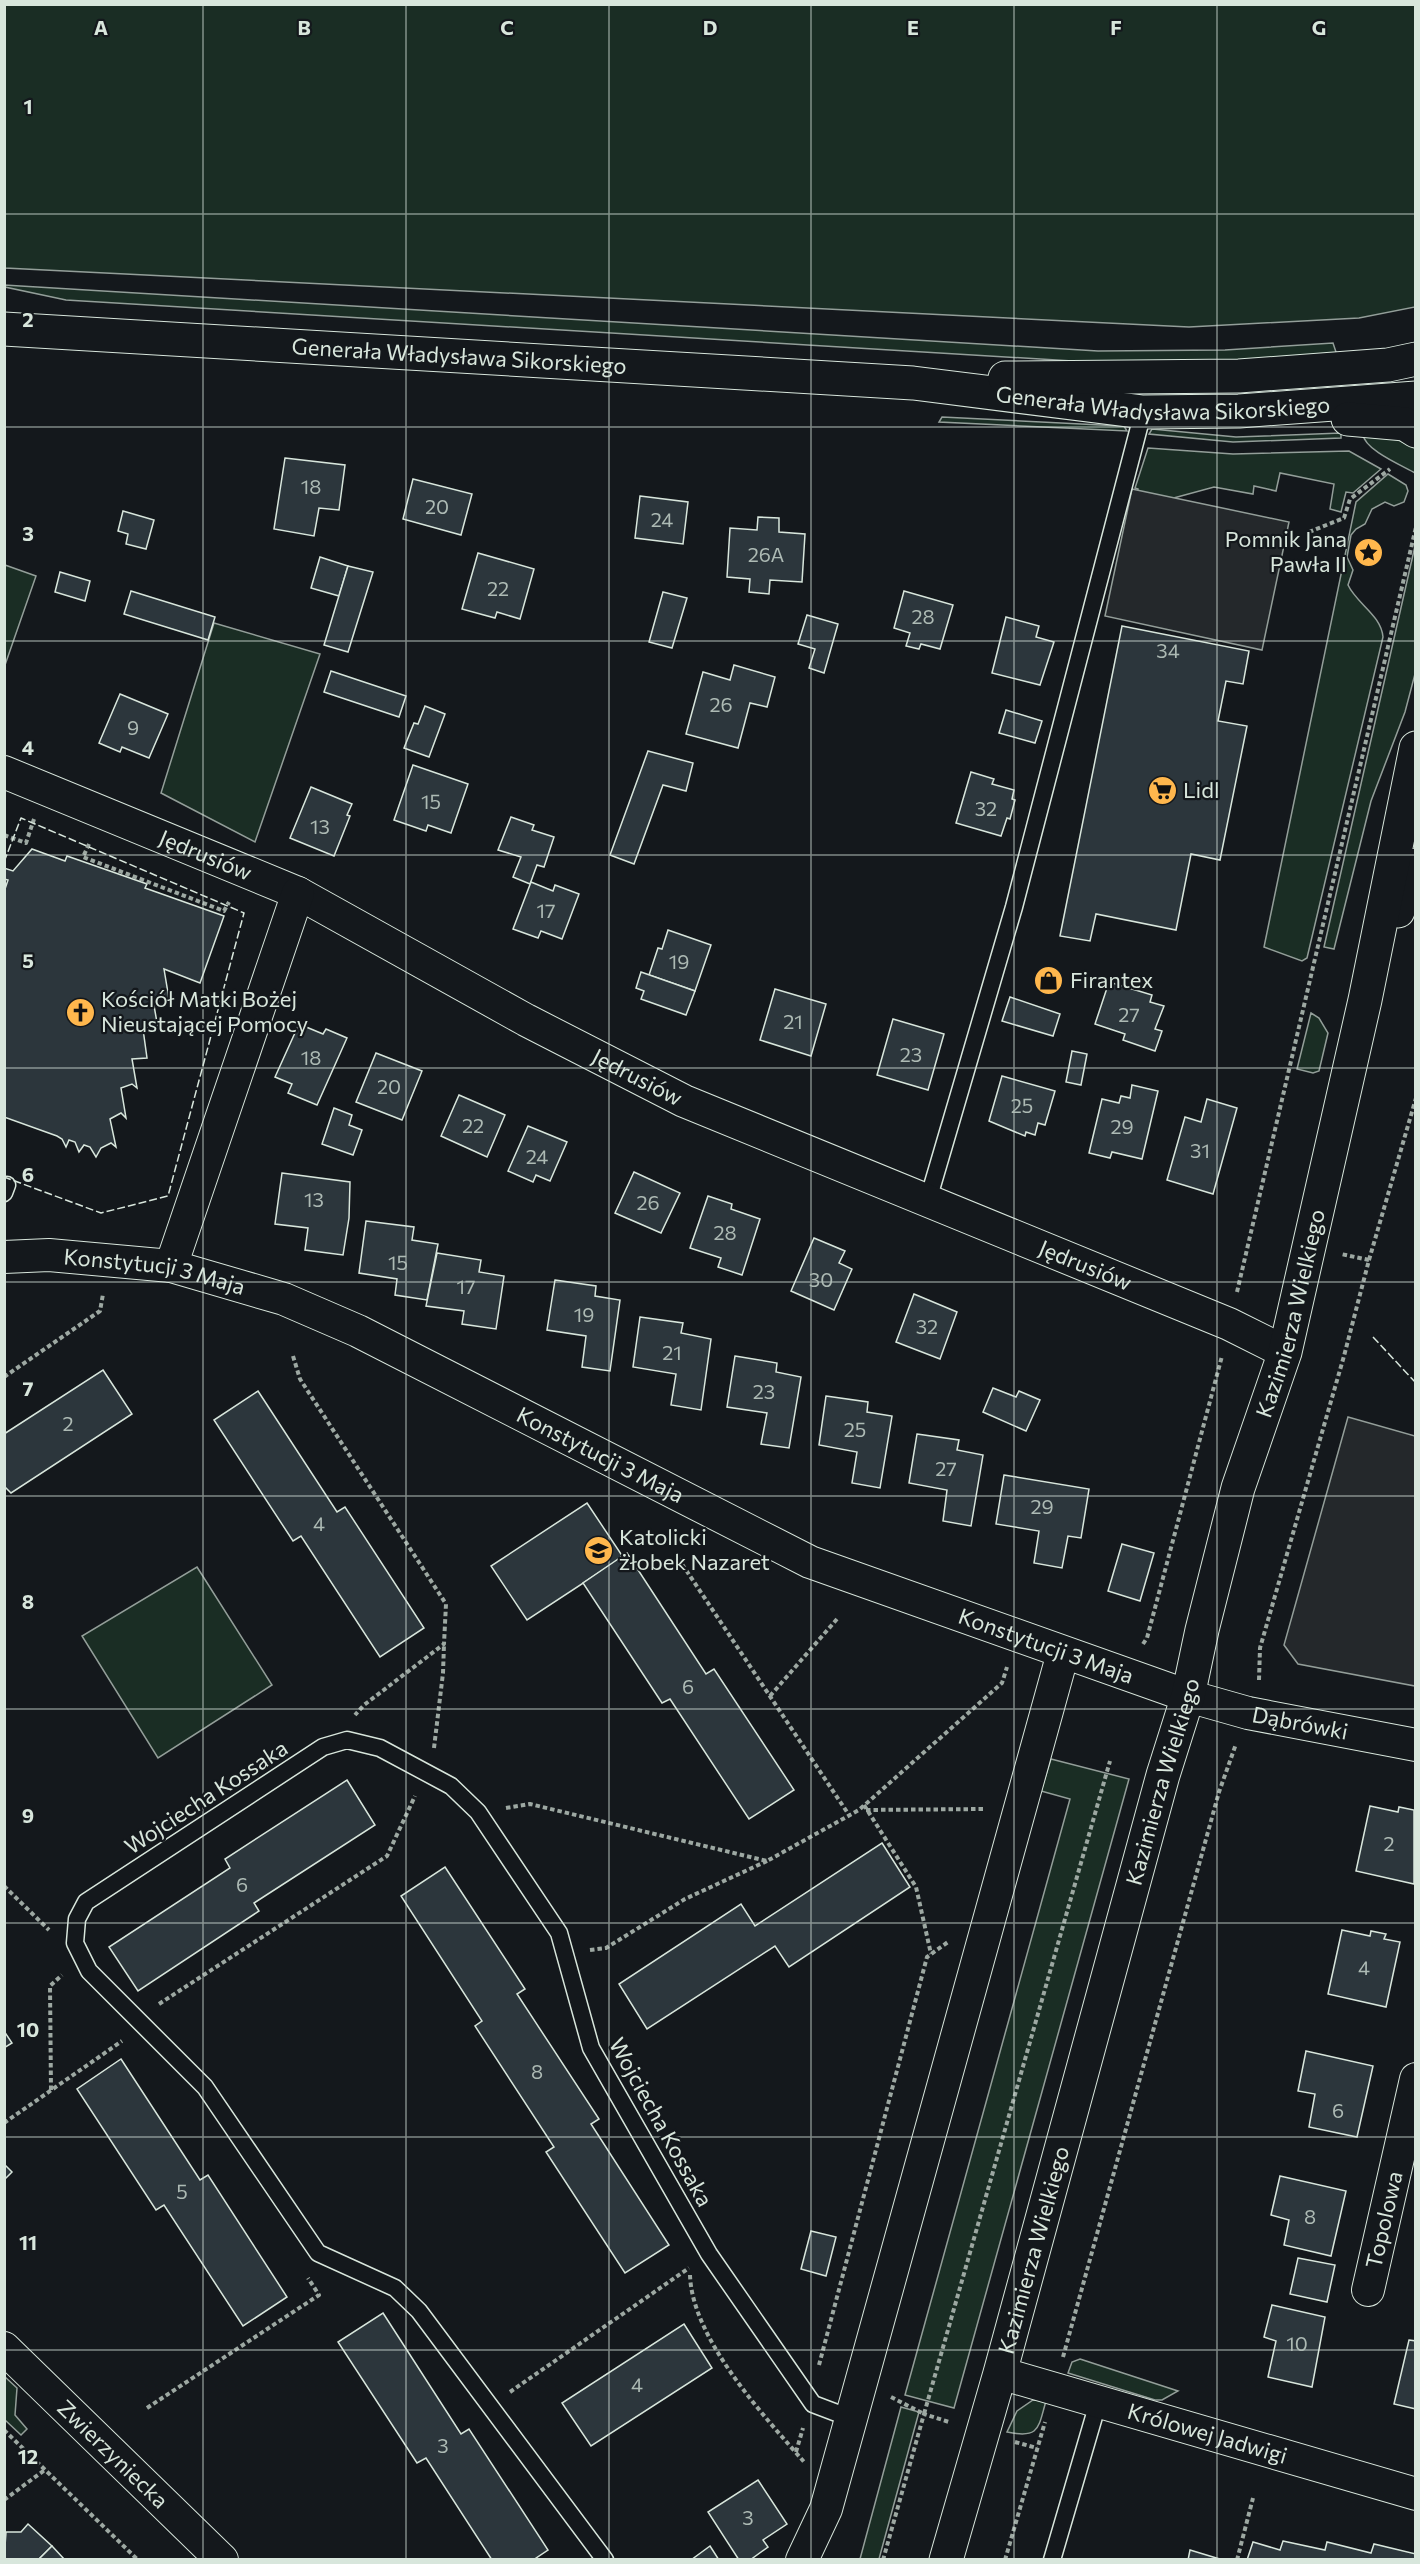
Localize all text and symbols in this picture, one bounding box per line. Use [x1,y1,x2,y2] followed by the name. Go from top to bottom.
[94,15,108,39] text: A
[297,15,311,39] text: B
[500,15,514,39] text: C
[703,15,717,39] text: D
[907,15,919,39] text: E
[1110,15,1122,39] text: F
[1312,15,1326,39] text: G
[23,94,33,118] text: 1
[22,307,34,331] text: 2
[291,332,627,379] street label: Generała Władysława Sikorskiego
[994,380,1331,425] street label: Generała Władysława Sikorskiego
[301,474,321,498] house number: 18
[425,494,449,518] house number: 20
[651,507,673,531] house number: 24
[22,521,34,545] text: 3
[1225,525,1347,577] place label: Pomnik Jana Pawła II
[1352,536,1384,568] place icon: Pomnik Jana Pawła II
[748,542,784,566] house number: 26A
[487,576,509,600] house number: 22
[911,604,935,628] house number: 28
[1156,638,1180,662] house number: 34
[709,692,733,716] house number: 26
[127,715,139,739] house number: 9
[22,735,34,759] text: 4
[1146,774,1178,806] supermarket icon: Lidl
[1183,776,1220,803] place label: Lidl
[421,789,441,813] house number: 15
[975,796,997,820] house number: 32
[310,814,330,838] house number: 13
[155,823,257,886] street label: Jędrusiów
[536,898,556,922] house number: 17
[22,948,34,972] text: 5
[669,949,689,973] house number: 19
[1033,964,1065,996] shop icon: Firantex
[1070,966,1153,993] place label: Firantex
[101,985,308,1037] place label: Kościół Matki Bożej Nieustającej Pomocy
[64,996,96,1028] church icon: Kościół Matki Bożej Nieustającej Pomocy
[1118,1002,1140,1026] house number: 27
[783,1009,803,1033] house number: 21
[588,1042,688,1111] street label: Jędrusiów
[900,1042,922,1066] house number: 23
[301,1045,321,1069] house number: 18
[377,1074,401,1098] house number: 20
[1011,1093,1033,1117] house number: 25
[462,1113,484,1137] house number: 22
[1110,1114,1134,1138] house number: 29
[1190,1138,1210,1162] house number: 31
[526,1144,548,1168] house number: 24
[22,1162,34,1186] text: 6
[304,1187,324,1211] house number: 13
[636,1190,660,1214] house number: 26
[1249,1207,1330,1421] street label: Kazimierza Wielkiego
[713,1220,737,1244] house number: 28
[1035,1234,1136,1296] street label: Jędrusiów
[63,1242,248,1300] street label: Konstytucji 3 Maja
[388,1250,408,1274] house number: 15
[809,1267,833,1291] house number: 30
[456,1274,476,1298] house number: 17
[574,1302,594,1326] house number: 19
[916,1314,938,1338] house number: 32
[662,1340,682,1364] house number: 21
[23,1376,34,1400] text: 7
[753,1379,775,1403] house number: 23
[512,1400,689,1508] street label: Konstytucji 3 Maja
[62,1411,74,1435] house number: 2
[844,1417,866,1441] house number: 25
[935,1456,957,1480] house number: 27
[1030,1494,1054,1518] house number: 29
[313,1511,325,1535] house number: 4
[619,1523,770,1575] place label: Katolicki żłobek Nazaret
[582,1534,614,1566] school or university icon: Katolicki żłobek Nazaret
[22,1589,34,1613] text: 8
[955,1602,1138,1689] street label: Konstytucji 3 Maja
[682,1674,694,1698] house number: 6
[1120,1676,1204,1888] street label: Kazimierza Wielkiego
[1250,1700,1350,1745] street label: Dąbrówki
[119,1734,292,1859] street label: Wojciecha Kossaka
[22,1803,34,1827] text: 9
[1383,1831,1395,1855] house number: 2
[236,1872,248,1896] house number: 6
[1358,1955,1370,1979] house number: 4
[17,2017,39,2041] text: 10
[604,2033,719,2211] street label: Wojciecha Kossaka
[531,2059,543,2083] house number: 8
[1332,2098,1344,2122] house number: 6
[992,2143,1074,2357] street label: Kazimierza Wielkiego
[1359,2168,1408,2271] street label: Topolowa
[176,2179,188,2203] house number: 5
[1304,2204,1316,2228] house number: 8
[19,2230,37,2254] text: 11
[1286,2331,1308,2355] house number: 10
[631,2372,643,2396] house number: 4
[52,2394,174,2514] street label: Zwierzyniecka
[1125,2397,1290,2469] street label: Królowej Jadwigi
[437,2433,449,2457] house number: 3
[18,2444,38,2468] text: 12
[742,2505,754,2529] house number: 3

